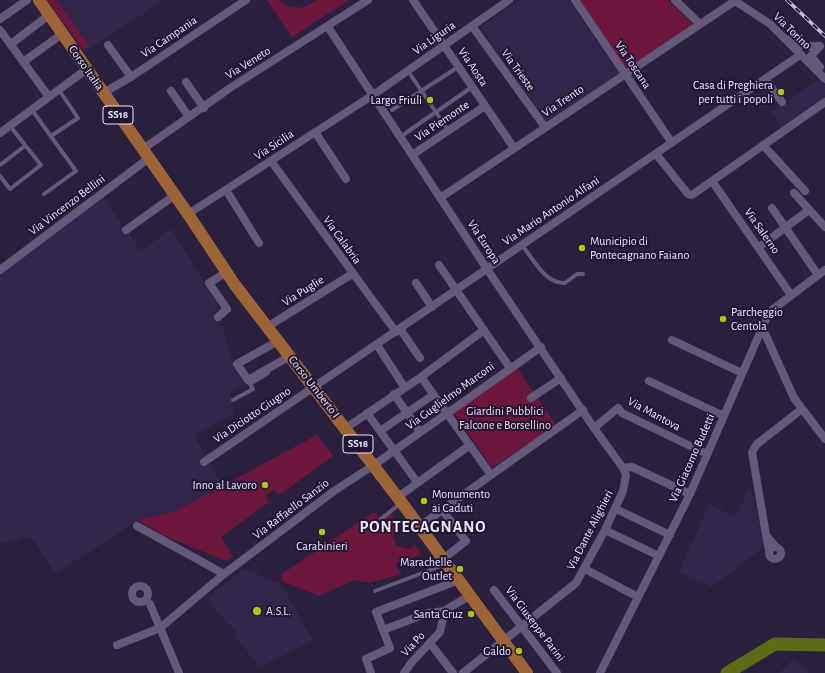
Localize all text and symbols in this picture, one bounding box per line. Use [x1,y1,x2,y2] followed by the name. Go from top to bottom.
[770,10,814,52] street label: Via Torino
[138,13,200,61] street label: Via Campania
[410,18,458,58] street label: Via Liguria
[612,38,654,92] street label: Via Toscana
[65,43,107,93] street label: Corso Italia
[223,44,273,82] street label: Via Veneto
[455,45,491,89] street label: Via Aosta
[498,46,538,94] street label: Via Trieste
[693,78,773,106] place label: Casa di Preghiera per tutti i popoli
[539,82,587,120] street label: Via Trento
[776,87,786,97] marker: Casa di Preghiera per tutti i popoli
[370,93,422,107] place label: Largo Friuli
[425,95,435,105] marker: Largo Friuli
[412,98,472,144] street label: Via Piemonte
[103,106,133,124] road number: SS18
[251,127,297,163] street label: Via Sicilia
[26,172,108,238] street label: Via Vincenzo Bellini
[500,173,602,249] street label: Via Mario Antonio Alfani
[741,205,783,257] street label: Via Salerno
[320,213,364,267] street label: Via Calabria
[464,217,504,267] street label: Via Europa
[590,234,689,262] place label: Municipio di Pontecagnano Faiano
[577,243,587,253] marker: Municipio di Pontecagnano Faiano
[279,273,327,309] street label: Via Puglie
[731,305,783,333] place label: Parcheggio Centola
[718,314,728,324] marker: Parcheggio Centola
[285,353,343,421] street label: Corso Umberto I
[403,359,497,433] street label: Via Guglielmo Marconi
[210,384,294,446] street label: Via Diciotto Giugno
[625,394,683,434] street label: Via Mantova
[459,404,551,432] park label: Giardini Pubblici Falcone e Borsellino
[666,411,718,505] street label: Via Giacomo Budetti
[343,435,373,453] road number: SS18
[250,476,332,542] street label: Via Raffaello Sanzio
[192,478,257,492] place label: Inno al Lavoro
[260,480,270,490] marker: Inno al Lavoro
[432,487,490,515] place label: Monumento ai Caduti
[564,488,616,572] street label: Via Dante Alighieri
[419,496,429,506] marker: Monumento ai Caduti
[359,517,487,537] district label: PONTECAGNANO
[317,527,327,537] marker: Carabinieri
[296,539,348,553] place label: Carabinieri
[400,555,452,583] place label: Marachelle Outlet
[455,564,465,574] marker: Marachelle Outlet
[502,584,568,664] street label: Via Giuseppe Parini
[266,604,291,618] place label: A.S.L.
[251,605,263,617] marker: A.S.L.
[414,607,463,621] place label: Santa Cruz
[466,609,476,619] marker: Santa Cruz
[398,629,428,659] street label: Via Po
[483,644,511,658] place label: Galdo
[514,646,524,656] marker: Galdo

